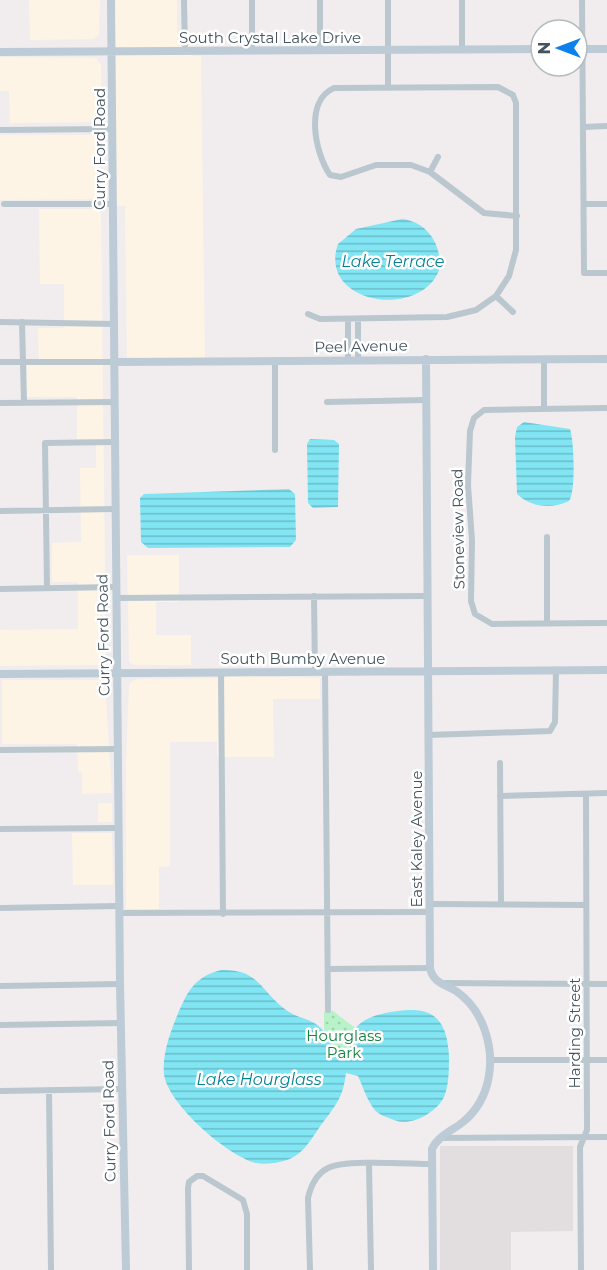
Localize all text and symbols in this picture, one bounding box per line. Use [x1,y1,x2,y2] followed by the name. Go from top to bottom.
[529,18,589,78] north arrow
[179,28,361,47] street label: South Crystal Lake Drive
[535,42,554,54] text: N
[90,88,109,210] street label: Curry Ford Road
[341,252,445,271] water label: Lake Terrace
[314,336,408,356] street label: Peel Avenue
[447,468,469,590] street label: Stoneview Road
[92,574,114,696] street label: Curry Ford Road
[221,649,385,668] street label: South Bumby Avenue
[407,770,426,908] street label: East Kaley Avenue
[565,978,584,1088] street label: Harding Street
[306,1026,382,1062] park label: Hourglass Park
[98,1060,120,1182] street label: Curry Ford Road
[197,1070,322,1089] water label: Lake Hourglass

